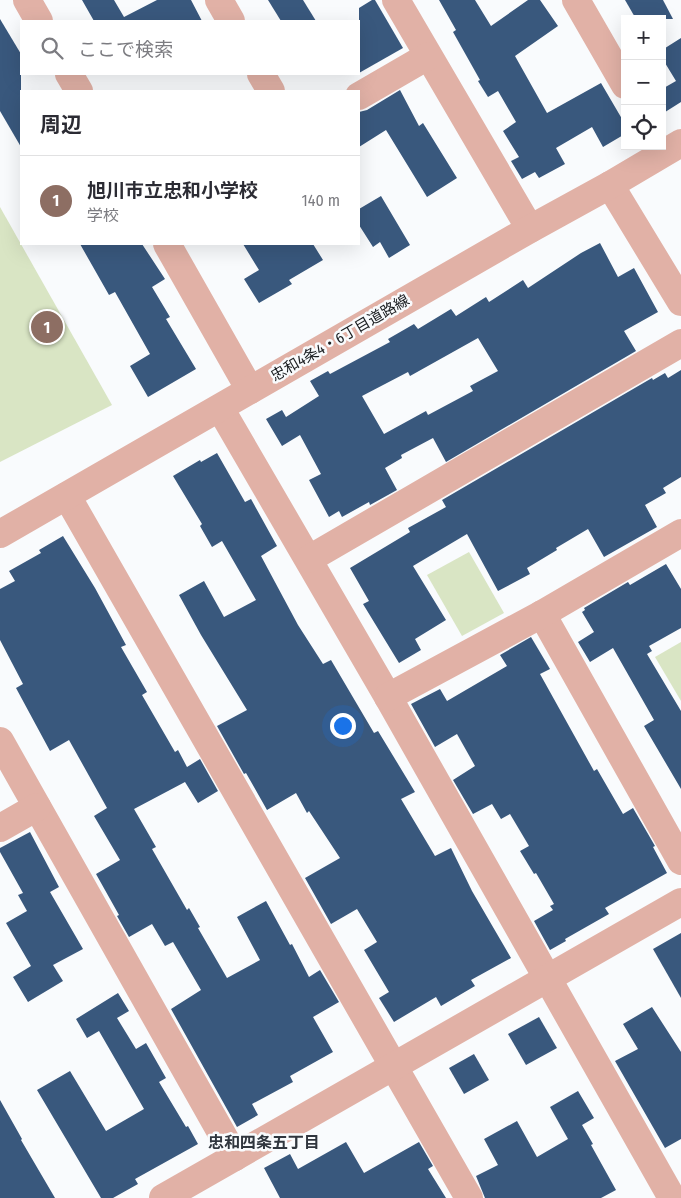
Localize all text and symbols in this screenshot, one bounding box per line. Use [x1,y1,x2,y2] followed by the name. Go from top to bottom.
[621,15,666,150] map controls
[621,15,666,60] button: +
[20,20,360,75] search box
[38,34,66,62] icon: search
[78,38,173,61] text: ここで検索
[621,60,666,105] button: −
[621,105,666,150] button: locate
[40,112,82,138] text: 周辺
[87,179,258,202] text: 旭川市立忠和小学校
[53,191,59,210] text: 1
[302,191,340,210] text: 140 m
[87,206,119,225] text: 学校
[268,291,412,385] street label: 忠和4条4・6丁目道路線
[31,308,63,346] pin: 1
[330,713,356,739] your location
[208,1133,320,1152] district label: 忠和四条五丁目

